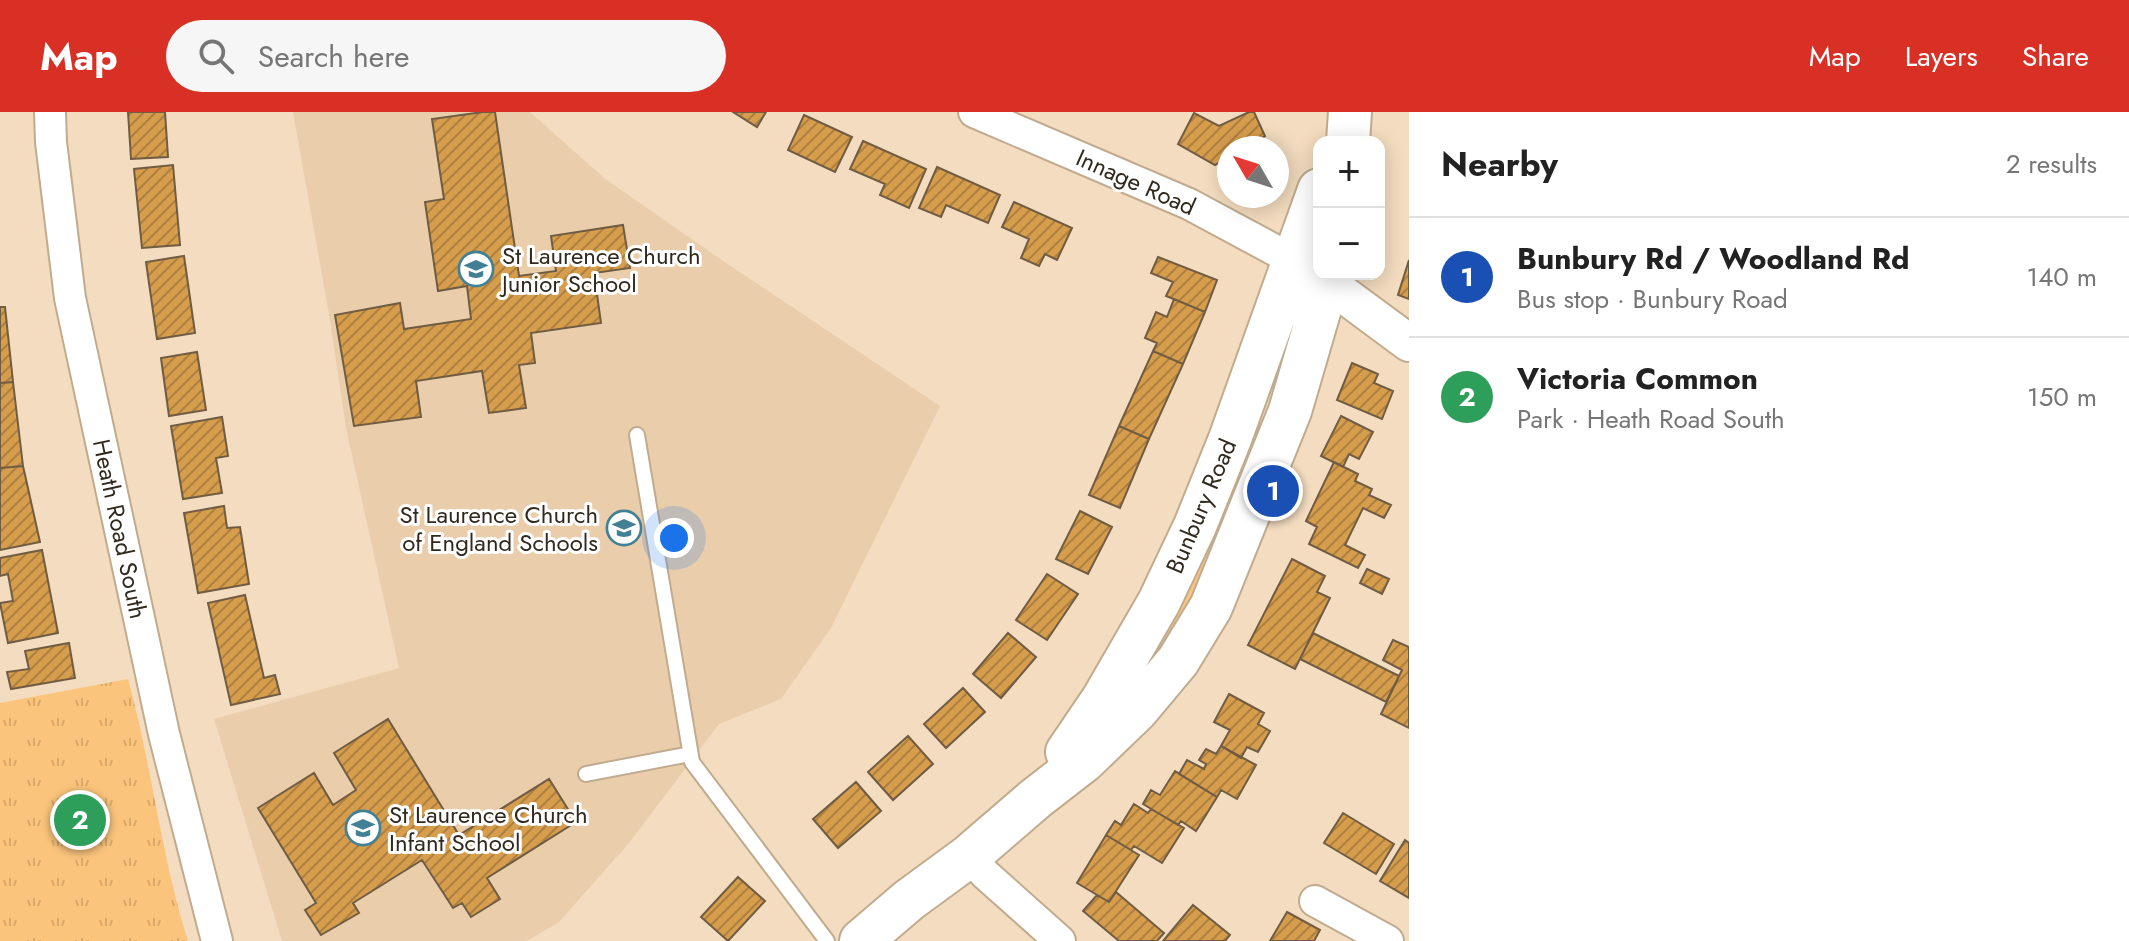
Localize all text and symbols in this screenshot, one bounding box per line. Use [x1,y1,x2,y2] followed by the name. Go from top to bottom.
[166,20,726,92] search box
[40,29,118,84] text: Map
[194,34,238,78] icon: search
[258,35,410,78] text: Search here
[1809,36,1861,77] text: Map
[1905,36,1978,77] text: Layers
[2022,36,2089,77] text: Share
[1217,136,1289,208] north arrow
[1313,136,1385,280] map controls
[1313,136,1385,208] button: +
[1071,140,1201,224] street label: Innage Road
[1441,140,1558,189] text: Nearby
[2006,145,2097,183] text: 2 results
[1313,208,1385,280] button: −
[1517,237,1910,280] text: Bunbury Rd / Woodland Rd
[499,238,701,301] place label: St Laurence Church Junior School
[457,250,495,288] school or university icon: St Laurence Church Junior School
[1460,258,1474,296] text: 1
[2026,258,2097,296] text: 140 m
[1517,280,1788,318] text: Bus stop · Bunbury Road
[1517,357,1758,400] text: Victoria Common
[1458,378,1476,416] text: 2
[2027,378,2097,416] text: 150 m
[1517,400,1785,438] text: Park · Heath Road South
[1157,433,1245,579] street label: Bunbury Road
[84,436,156,622] street label: Heath Road South
[1247,461,1299,521] pin: 1
[399,497,598,560] place label: St Laurence Church of England Schools
[605,509,643,547] school or university icon: St Laurence Church of England Schools
[654,518,694,558] your location
[54,790,106,850] pin: 2
[389,797,588,860] place label: St Laurence Church Infant School
[344,809,382,847] school or university icon: St Laurence Church Infant School

